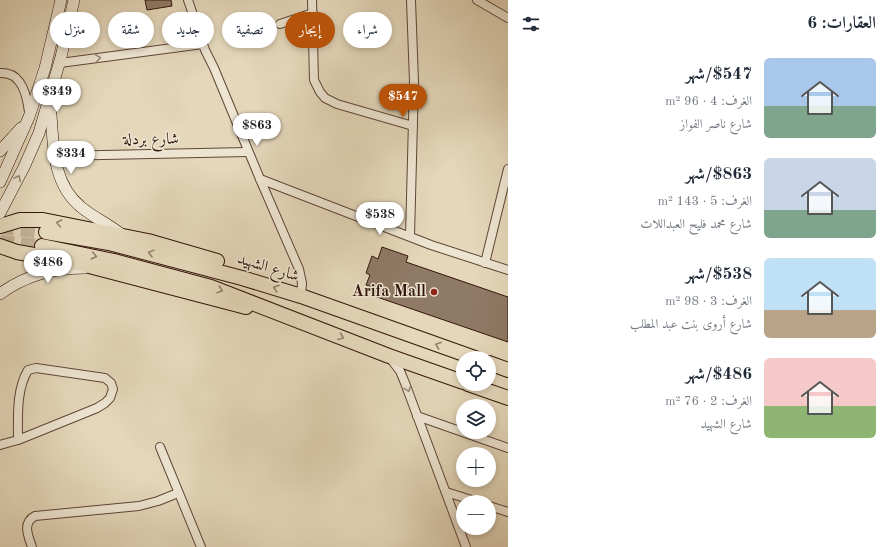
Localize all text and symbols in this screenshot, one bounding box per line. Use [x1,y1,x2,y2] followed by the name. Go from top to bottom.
[50,12,100,48] chip: منزل
[108,12,154,48] chip: شقة
[162,12,214,48] chip: جديد
[222,12,277,48] chip: تصفية
[285,12,335,48] chip: إيجار
[343,12,392,48] chip: شراء
[520,13,542,35] icon: filters
[807,15,876,32] text: العقارات: 6
[95,54,101,63] one-way arrow
[685,66,752,83] text: $547/شهر
[796,74,844,122] icon: home
[33,79,81,113] pin: $349
[379,84,427,118] pin: $547
[42,85,72,98] text: $349
[388,90,418,103] text: $547
[665,95,752,108] text: الغرف: 4 · 96 m²
[233,113,281,147] pin: $863
[680,118,752,131] text: شارع ناصر الفواز
[242,119,272,132] text: $863
[122,132,179,153] street label: شارع بردلة
[47,141,95,175] pin: $334
[56,147,86,160] text: $334
[685,166,752,183] text: $863/شهر
[796,174,844,222] icon: home
[14,175,21,182] one-way arrow
[658,195,752,208] text: الغرف: 5 · 143 m²
[356,202,404,236] pin: $538
[365,208,395,221] text: $538
[640,218,752,231] text: شارع محمد فليح العبداللات
[56,219,62,227] one-way arrow
[147,249,154,258] one-way arrow
[24,250,72,284] pin: $486
[234,251,301,289] street label: شارع الشهيد
[91,252,97,260] one-way arrow
[33,256,63,269] text: $486
[685,266,752,283] text: $538/شهر
[796,274,844,322] icon: home
[273,284,280,293] one-way arrow
[352,284,426,300] place label: Arifa Mall
[216,285,223,294] one-way arrow
[429,287,439,297] marker: Arifa Mall
[665,295,752,308] text: الغرف: 3 · 98 m²
[630,318,752,331] text: شارع أروى بنت عبد المطلب
[338,332,345,340] one-way arrow
[435,341,442,350] one-way arrow
[456,351,496,535] map controls
[456,351,496,391] button: locate
[685,366,752,383] text: $486/شهر
[796,374,844,422] icon: home
[403,386,411,393] one-way arrow
[665,395,752,408] text: الغرف: 2 · 76 m²
[456,399,496,439] button: layers
[700,418,752,431] text: شارع الشهيد
[456,447,496,487] button: +
[456,495,496,535] button: −

